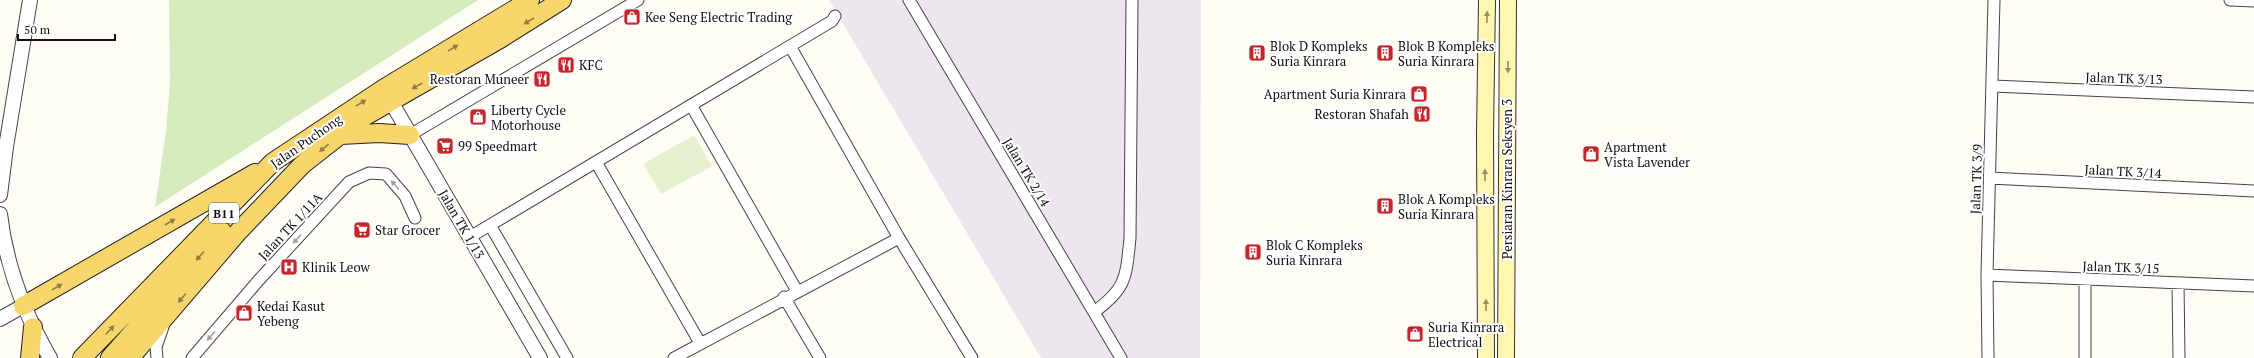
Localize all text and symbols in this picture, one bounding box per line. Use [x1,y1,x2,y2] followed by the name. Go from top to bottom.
[622,7,642,27] shop icon: Kee Seng Electric Trading
[645,8,792,26] place label: Kee Seng Electric Trading
[1484,10,1490,23] one-way arrow
[18,16,115,42] scale bar
[523,17,535,24] one-way arrow
[24,22,51,37] text: 50 m
[1270,37,1368,70] place label: Blok D Kompleks Suria Kinrara
[1398,37,1494,70] place label: Blok B Kompleks Suria Kinrara
[1247,43,1267,63] building icon: Blok D Kompleks Suria Kinrara
[1375,43,1395,63] building icon: Blok B Kompleks Suria Kinrara
[447,44,459,51] one-way arrow
[556,55,576,75] restaurant icon: KFC
[579,56,603,74] place label: KFC
[1505,61,1511,74] one-way arrow
[2085,68,2163,88] street label: Jalan TK 3/13
[532,69,552,89] restaurant icon: Restoran Muneer
[430,70,529,88] place label: Restoran Muneer
[411,83,423,89] one-way arrow
[1409,84,1429,104] shop icon: Apartment Suria Kinrara
[1264,85,1406,103] place label: Apartment Suria Kinrara
[1498,99,1516,259] street label: Persiaran Kinrara Seksyen 3
[355,100,367,107] one-way arrow
[491,101,566,134] place label: Liberty Cycle Motorhouse
[1412,104,1432,124] restaurant icon: Restoran Shafah
[1315,105,1409,123] place label: Restoran Shafah
[468,107,488,127] shop icon: Liberty Cycle Motorhouse
[267,110,345,172] street label: Jalan Puchong
[999,134,1055,210] street label: Jalan TK 2/14
[435,136,455,156] supermarket icon: 99 Speedmart
[458,137,537,155] place label: 99 Speedmart
[1604,138,1690,171] place label: Apartment Vista Lavender
[1966,143,1986,214] street label: Jalan TK 3/9
[319,144,330,152] one-way arrow
[1581,144,1601,164] shop icon: Apartment Vista Lavender
[2084,160,2162,182] street label: Jalan TK 3/14
[1482,168,1488,181] one-way arrow
[391,179,400,190] one-way arrow
[435,186,489,262] street label: Jalan TK 1/13
[254,188,326,264] street label: Jalan TK 1/11A
[1398,190,1495,223] place label: Blok A Kompleks Suria Kinrara
[1375,196,1395,216] building icon: Blok A Kompleks Suria Kinrara
[209,203,239,223] road number: B11
[164,218,176,225] one-way arrow
[352,220,372,240] supermarket icon: Star Grocer
[375,221,440,239] place label: Star Grocer
[292,234,302,244] one-way arrow
[1266,236,1363,269] place label: Blok C Kompleks Suria Kinrara
[1243,242,1263,262] building icon: Blok C Kompleks Suria Kinrara
[196,250,205,261] one-way arrow
[279,257,299,277] hospital icon: Klinik Leow
[2082,257,2160,277] street label: Jalan TK 3/15
[302,258,370,276] place label: Klinik Leow
[51,283,63,290] one-way arrow
[177,292,186,303] one-way arrow
[257,297,325,330] place label: Kedai Kasut Yebeng
[1483,298,1489,311] one-way arrow
[234,303,254,323] shop icon: Kedai Kasut Yebeng
[1428,318,1505,351] place label: Suria Kinrara Electrical
[1405,324,1425,344] shop icon: Suria Kinrara Electrical
[105,325,115,335] one-way arrow
[206,331,215,341] one-way arrow

